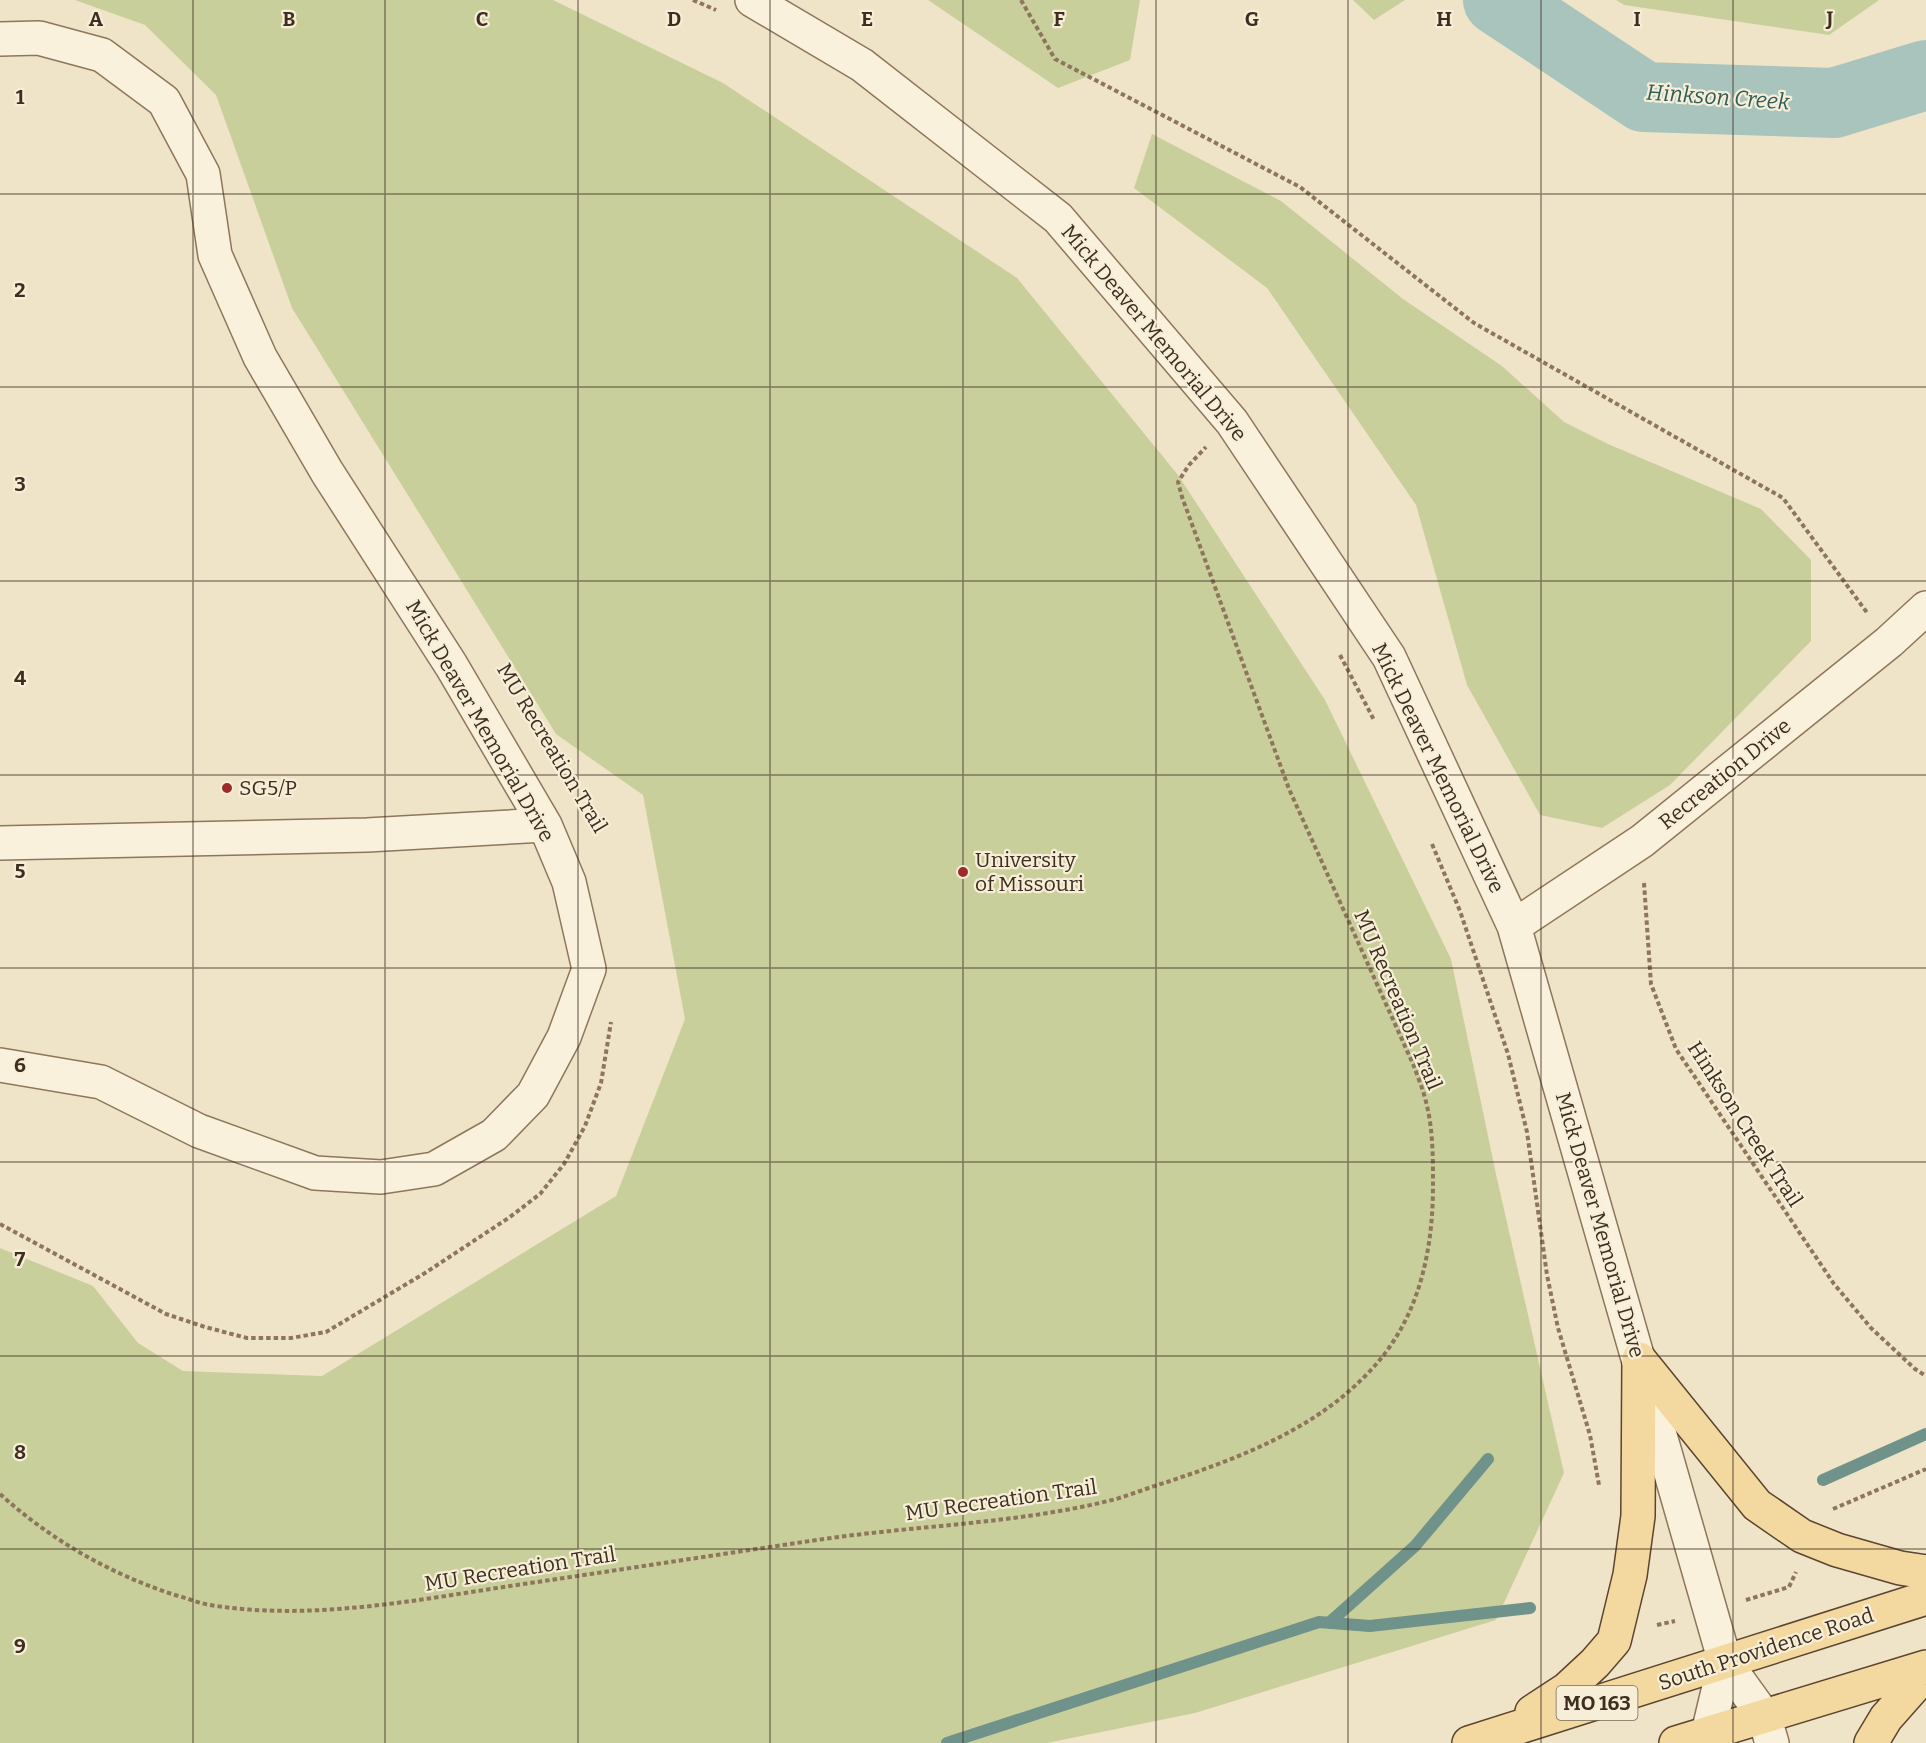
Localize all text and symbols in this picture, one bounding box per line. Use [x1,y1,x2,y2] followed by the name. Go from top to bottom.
[89,7,104,31] text: A
[283,7,296,31] text: B
[476,7,488,31] text: C
[667,7,681,31] text: D
[861,7,873,31] text: E
[1053,7,1065,31] text: F
[1245,7,1259,31] text: G
[1436,7,1452,31] text: H
[1633,7,1641,31] text: I
[1826,7,1834,31] text: J
[1645,79,1792,116] water label: Hinkson Creek
[16,85,25,109] text: 1
[1056,219,1252,447] street label: Mick Deaver Memorial Drive
[14,278,26,302] text: 2
[14,472,26,496] text: 3
[400,595,560,847] street label: Mick Deaver Memorial Drive
[1366,639,1510,897] street label: Mick Deaver Memorial Drive
[491,658,613,838] street label: MU Recreation Trail
[14,666,26,690] text: 4
[1654,713,1796,835] street label: Recreation Drive
[239,775,297,801] place label: SG5/P
[220,781,234,795] marker: SG5/P
[975,847,1084,897] place label: University of Missouri
[15,859,26,883] text: 5
[956,865,970,879] marker: University of Missouri
[1348,906,1448,1094] street label: MU Recreation Trail
[1682,1036,1808,1212] street label: Hinkson Creek Trail
[14,1053,26,1077] text: 6
[1550,1089,1650,1361] street label: Mick Deaver Memorial Drive
[15,1247,26,1271] text: 7
[14,1440,26,1464] text: 8
[904,1474,1098,1526] street label: MU Recreation Trail
[423,1541,617,1597] street label: MU Recreation Trail
[1655,1602,1877,1696] street label: South Providence Road
[14,1634,26,1658] text: 9
[1556,1686,1638,1720] road number: MO 163

